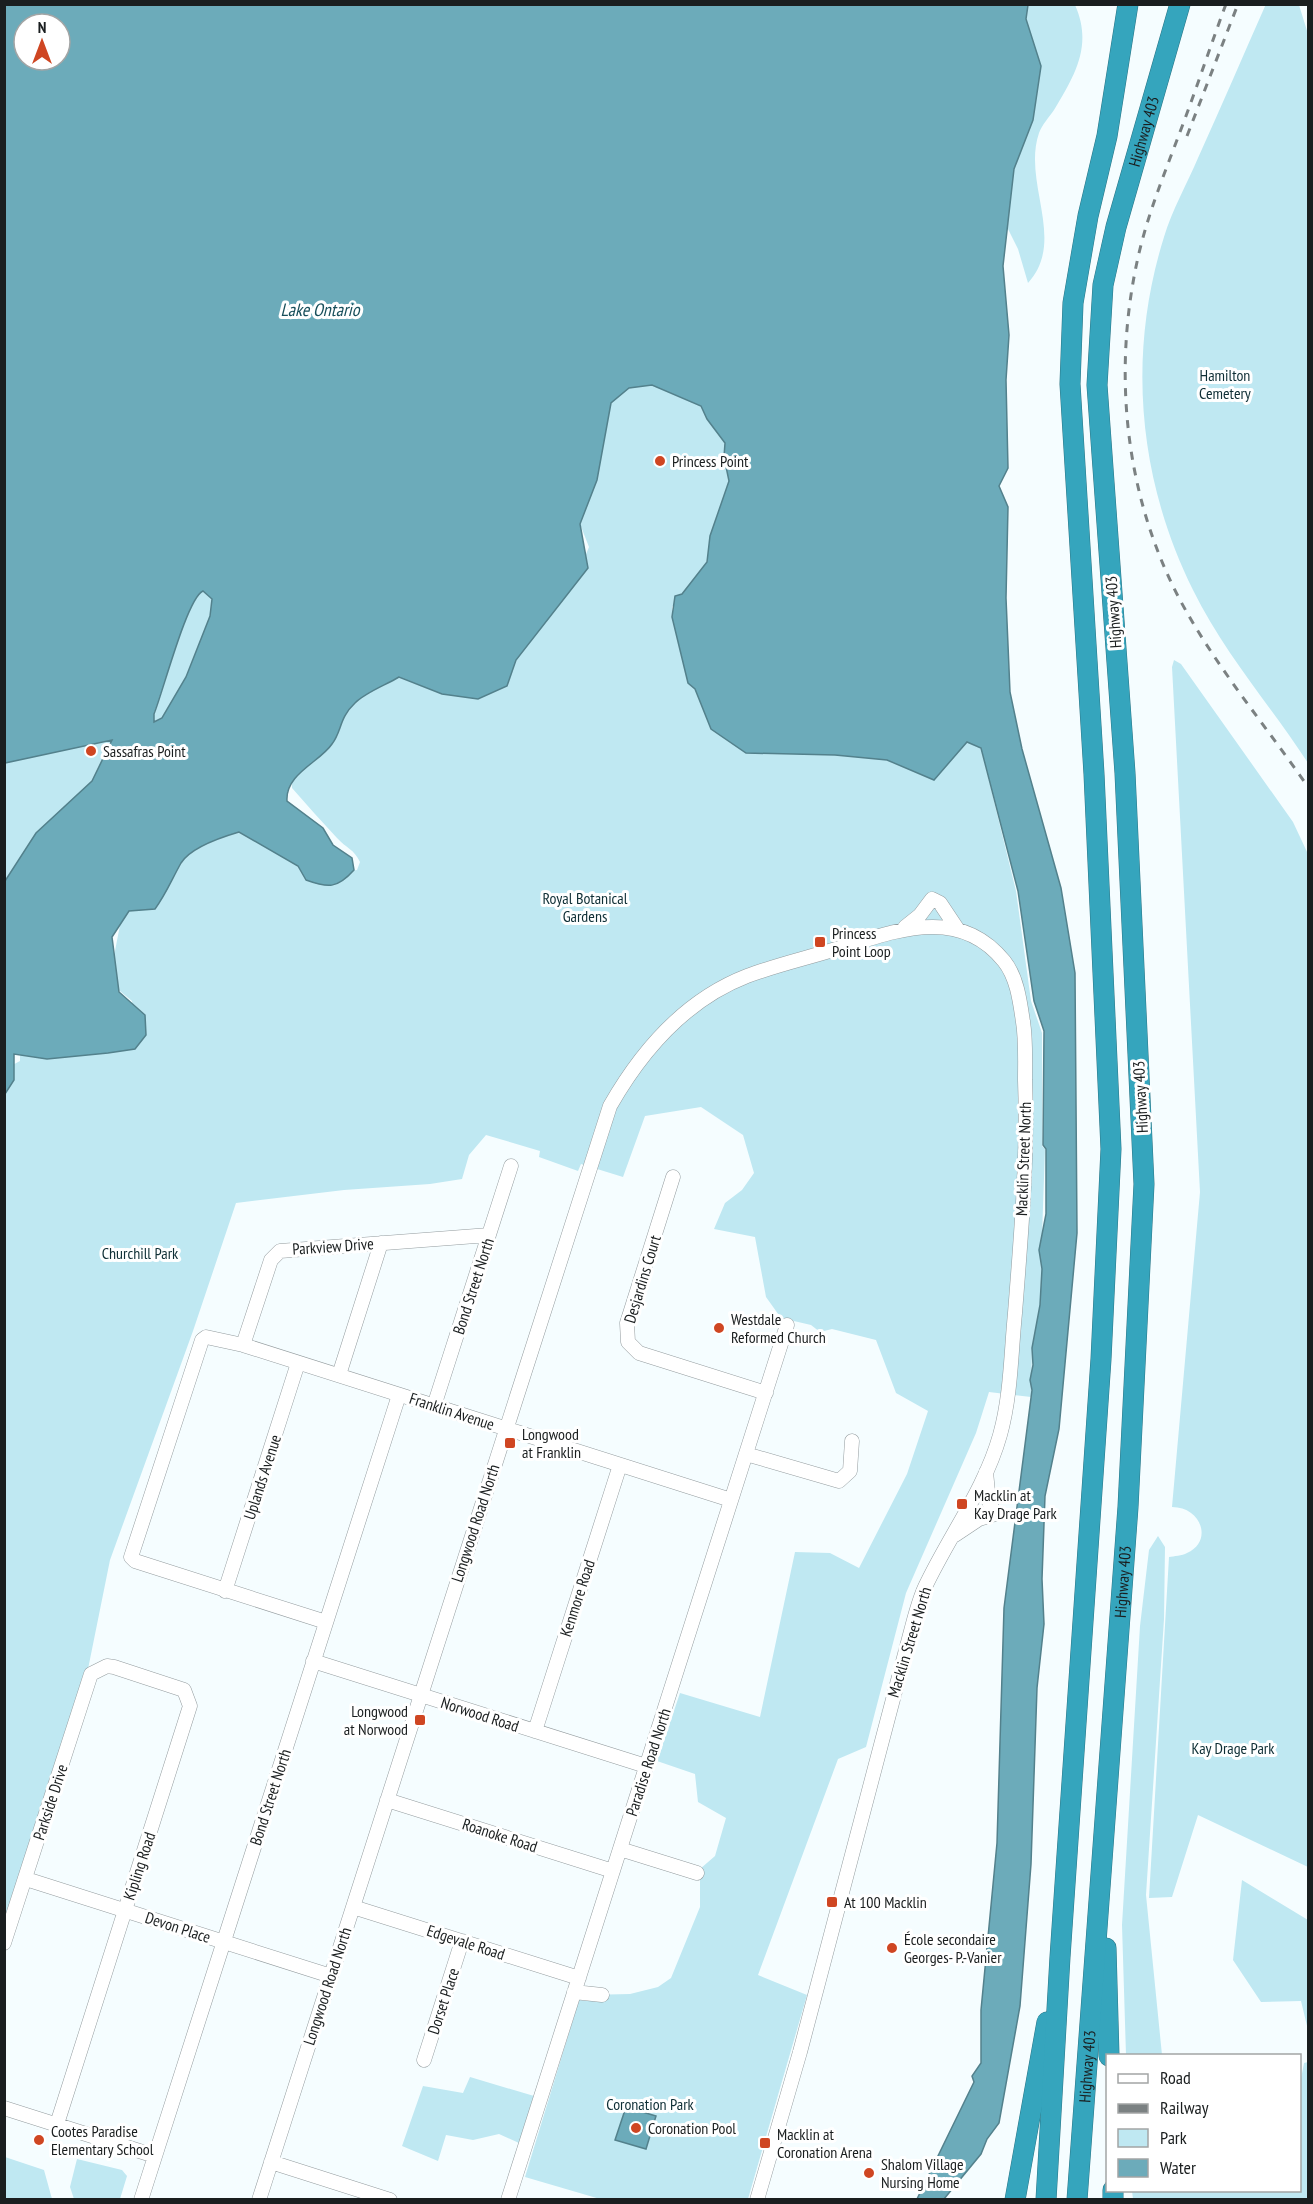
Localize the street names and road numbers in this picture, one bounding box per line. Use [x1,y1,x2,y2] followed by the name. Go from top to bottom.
[1124,94,1163,169] street label: Highway 403
[1100,575,1126,649] street label: Highway 403
[1128,1060,1152,1134] street label: Highway 403
[1011,1102,1035,1216] street label: Macklin Street North
[619,1232,665,1325] street label: Desjardins Court
[292,1233,374,1259] street label: Parkview Drive
[448,1235,498,1337] street label: Bond Street North
[407,1388,497,1434] street label: Franklin Avenue
[239,1432,285,1522] street label: Uplands Avenue
[447,1462,503,1584] street label: Longwood Road North
[1110,1545,1135,1619] street label: Highway 403
[555,1557,599,1639] street label: Kenmore Road
[883,1584,935,1700] street label: Macklin Street North
[439,1692,522,1736] street label: Norwood Road
[621,1706,675,1818] street label: Paradise Road North
[245,1746,295,1848] street label: Bond Street North
[28,1762,72,1842] street label: Parkside Drive
[460,1813,540,1857] street label: Roanoke Road
[119,1829,159,1902] street label: Kipling Road
[143,1907,213,1947] street label: Devon Place
[425,1920,508,1964] street label: Edgevale Road
[299,1925,355,2047] street label: Longwood Road North
[423,1965,463,2037] street label: Dorset Place
[1074,2029,1099,2103] street label: Highway 403

